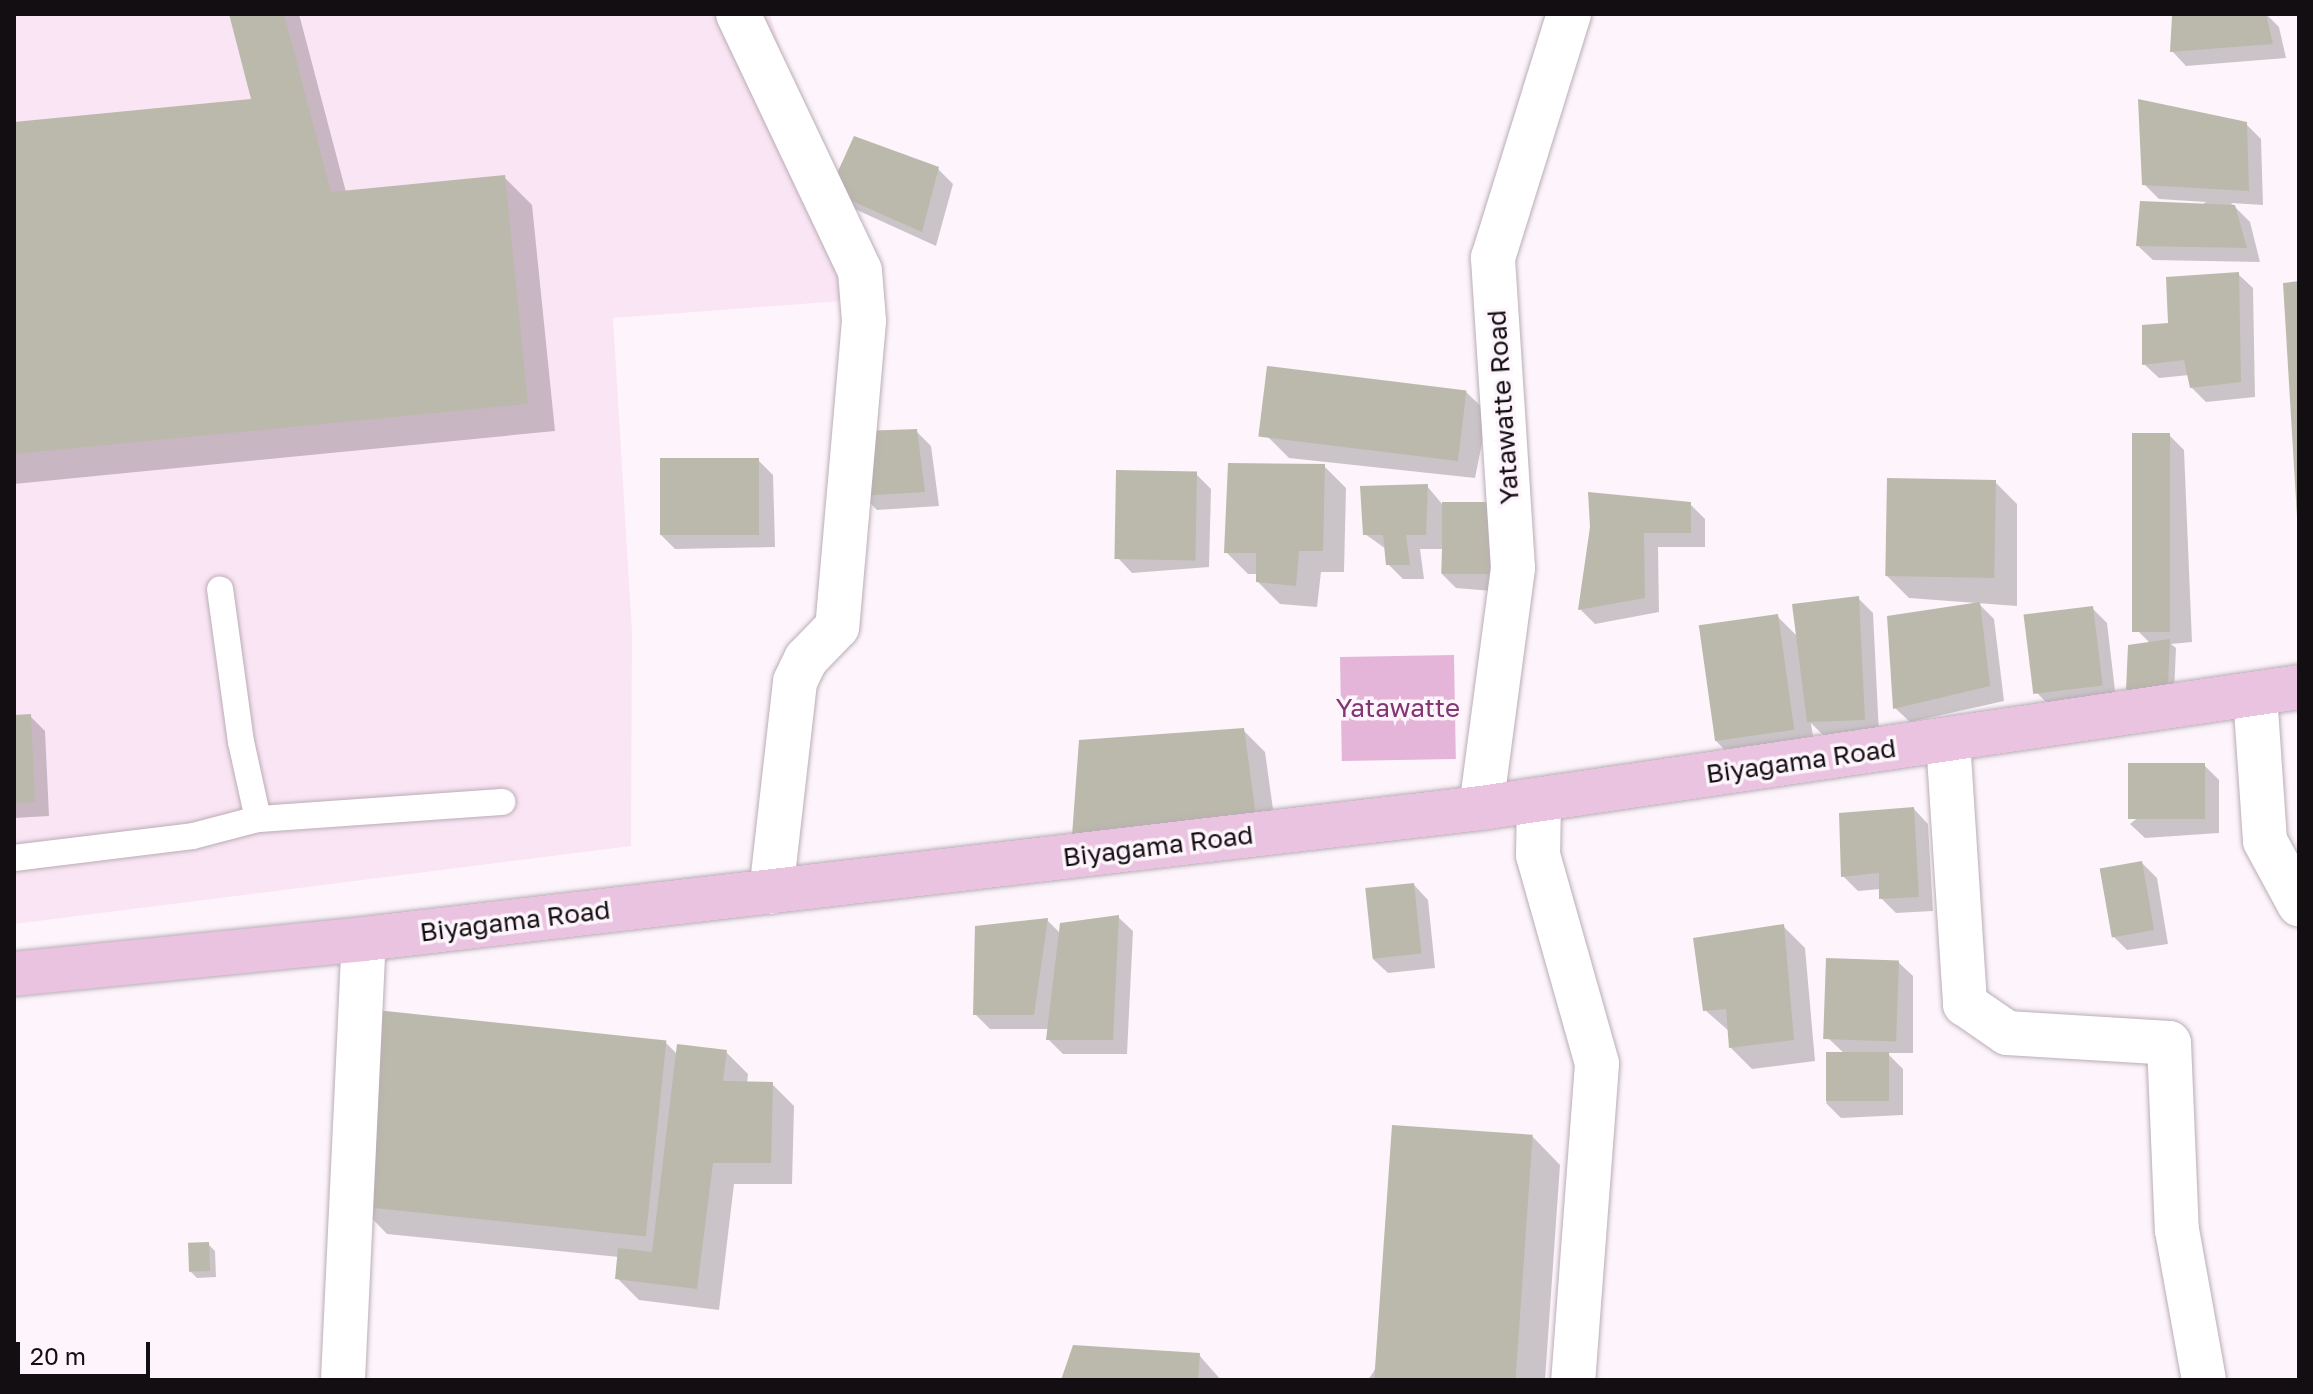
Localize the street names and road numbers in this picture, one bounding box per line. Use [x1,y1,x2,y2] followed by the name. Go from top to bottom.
[1481,309,1525,505] street label: Yatawatte Road
[1704,732,1898,790] street label: Biyagama Road
[1061,819,1255,873] street label: Biyagama Road
[418,894,612,948] street label: Biyagama Road

